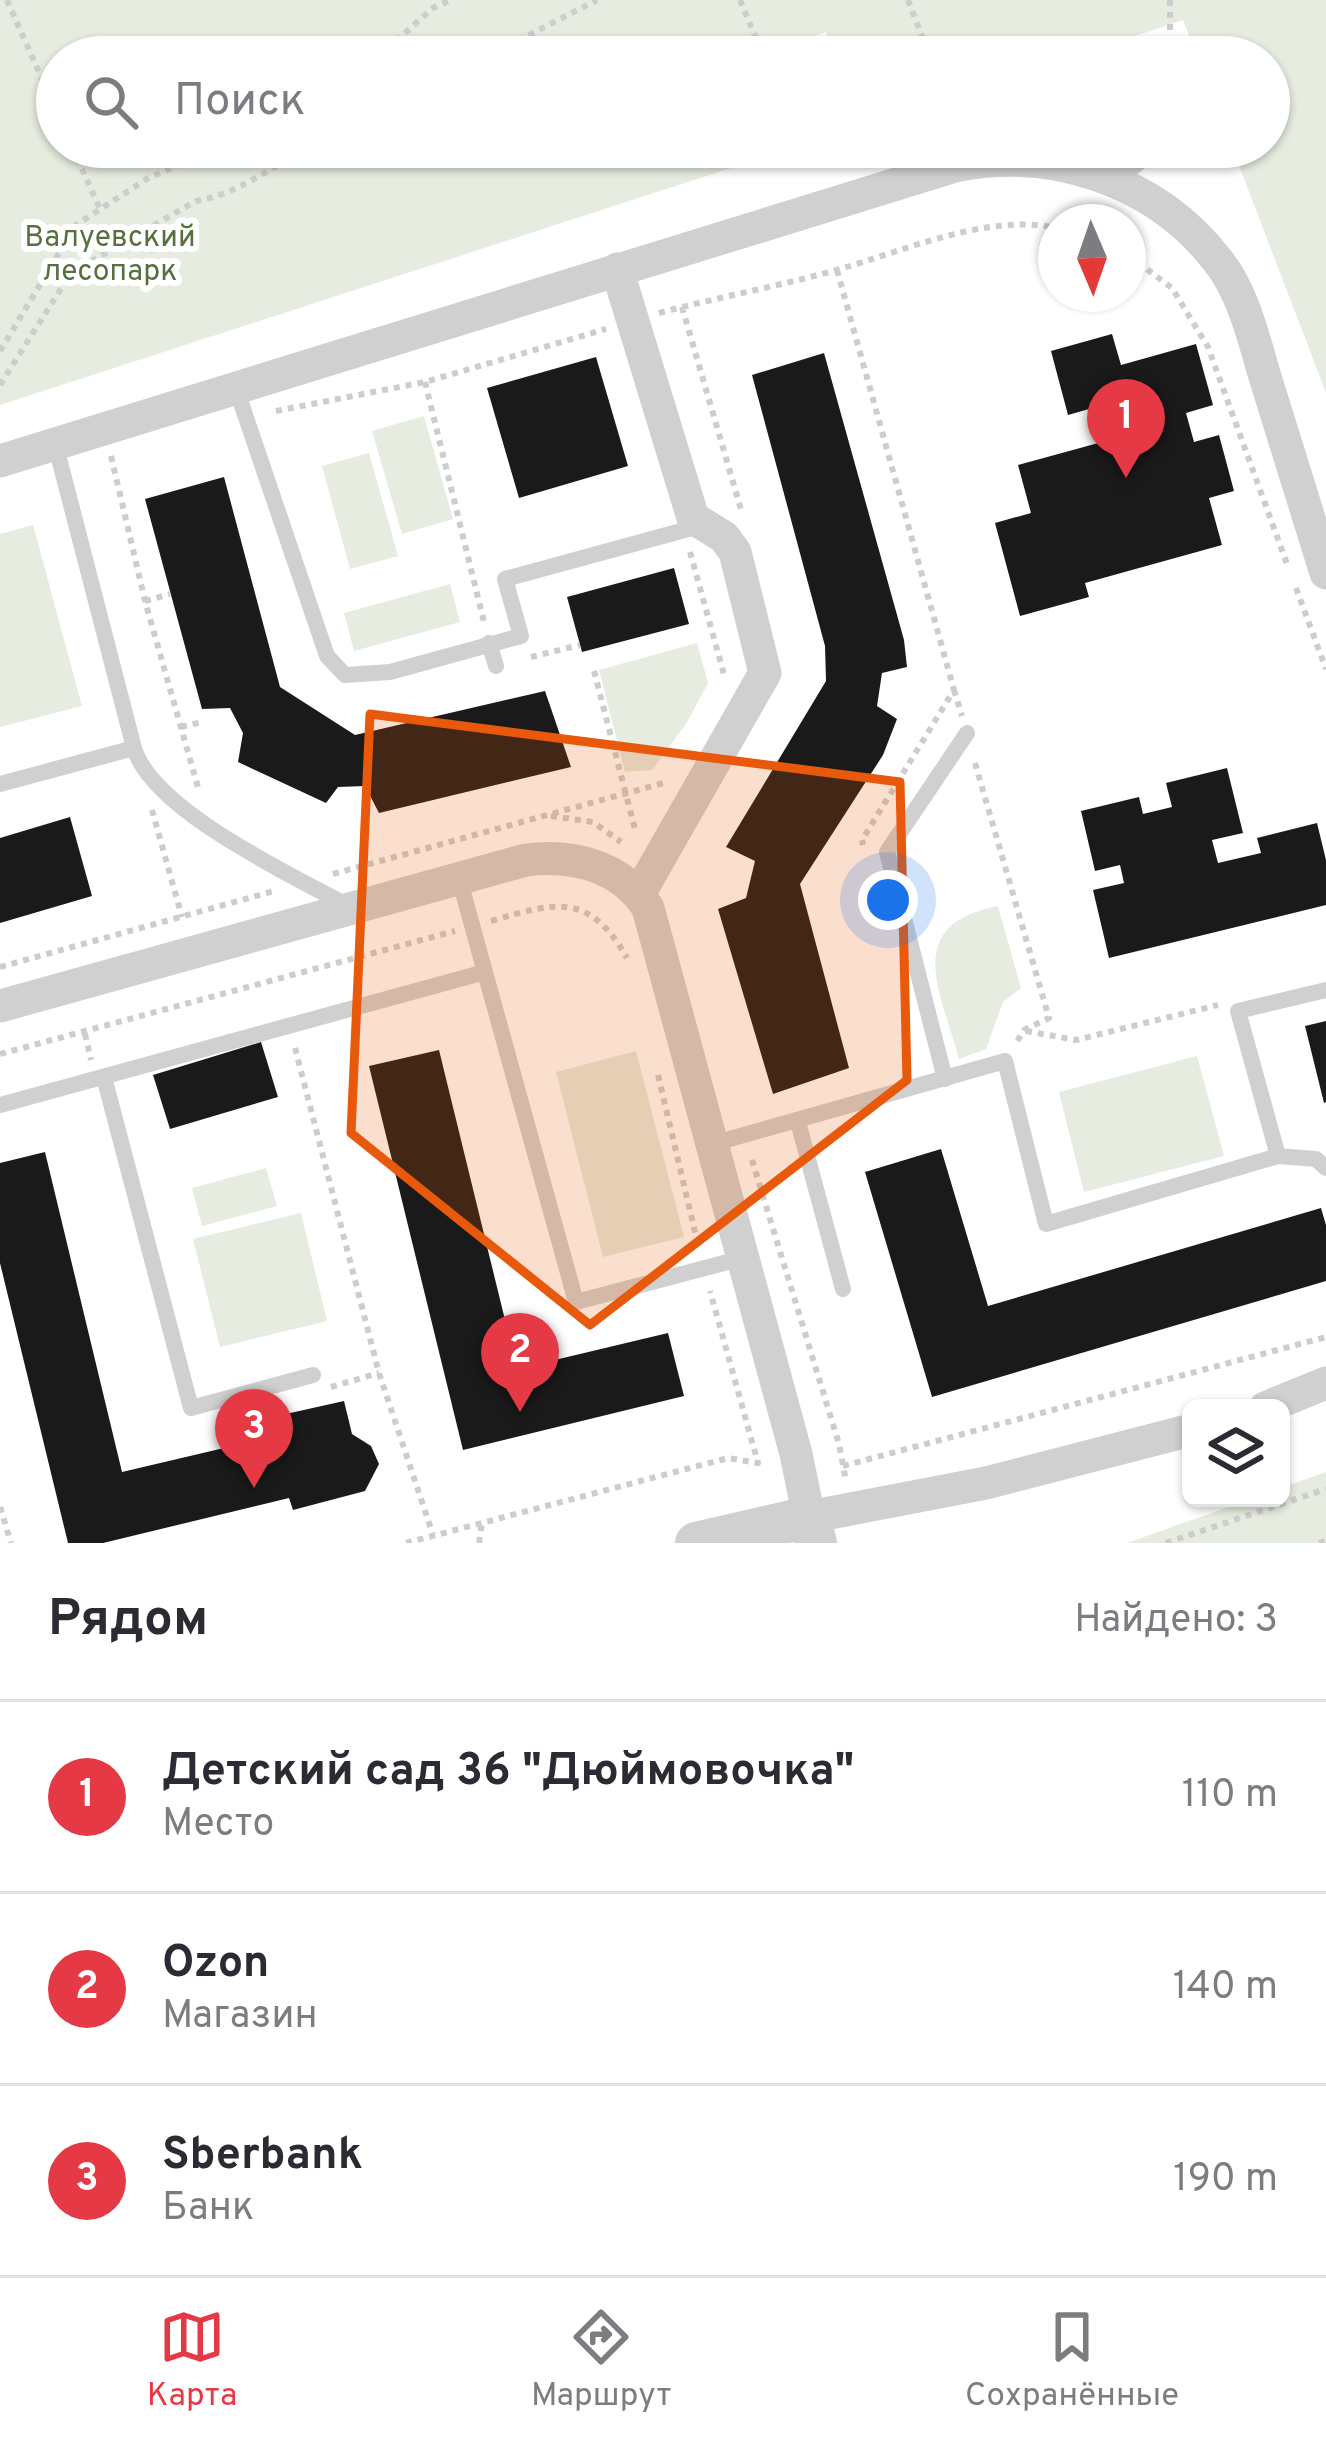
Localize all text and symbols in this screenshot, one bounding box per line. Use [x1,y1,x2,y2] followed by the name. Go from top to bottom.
[36,36,1290,168] search box
[78,69,144,135] icon: search
[174,74,305,131] text: Поиск
[1038,204,1146,312] north arrow
[24,220,196,291] park label: Валуевский лесопарк
[1087,379,1165,478] pin: 1
[858,870,918,930] your location
[481,1313,559,1412] pin: 2
[215,1389,293,1488] pin: 3
[1182,1399,1290,1507] map controls
[1182,1399,1290,1507] button: layers
[48,1589,208,1654] text: Рядом
[1074,1597,1278,1646] text: Найдено: 3
[162,1744,854,1801] text: Детский сад 36 "Дюймовочка"
[79,1772,95,1821] text: 1
[1182,1772,1278,1821] text: 110 m
[162,1801,274,1850] text: Место
[162,1936,269,1993] text: Ozon
[75,1964,99,2013] text: 2
[1173,1964,1278,2013] text: 140 m
[162,1993,318,2042] text: Магазин
[162,2128,363,2185] text: Sberbank
[75,2156,99,2205] text: 3
[1173,2156,1278,2205] text: 190 m
[162,2185,254,2234] text: Банк
[147,2304,237,2418] tab: Карта
[531,2304,671,2418] tab: Маршрут
[965,2304,1179,2418] tab: Сохранённые

